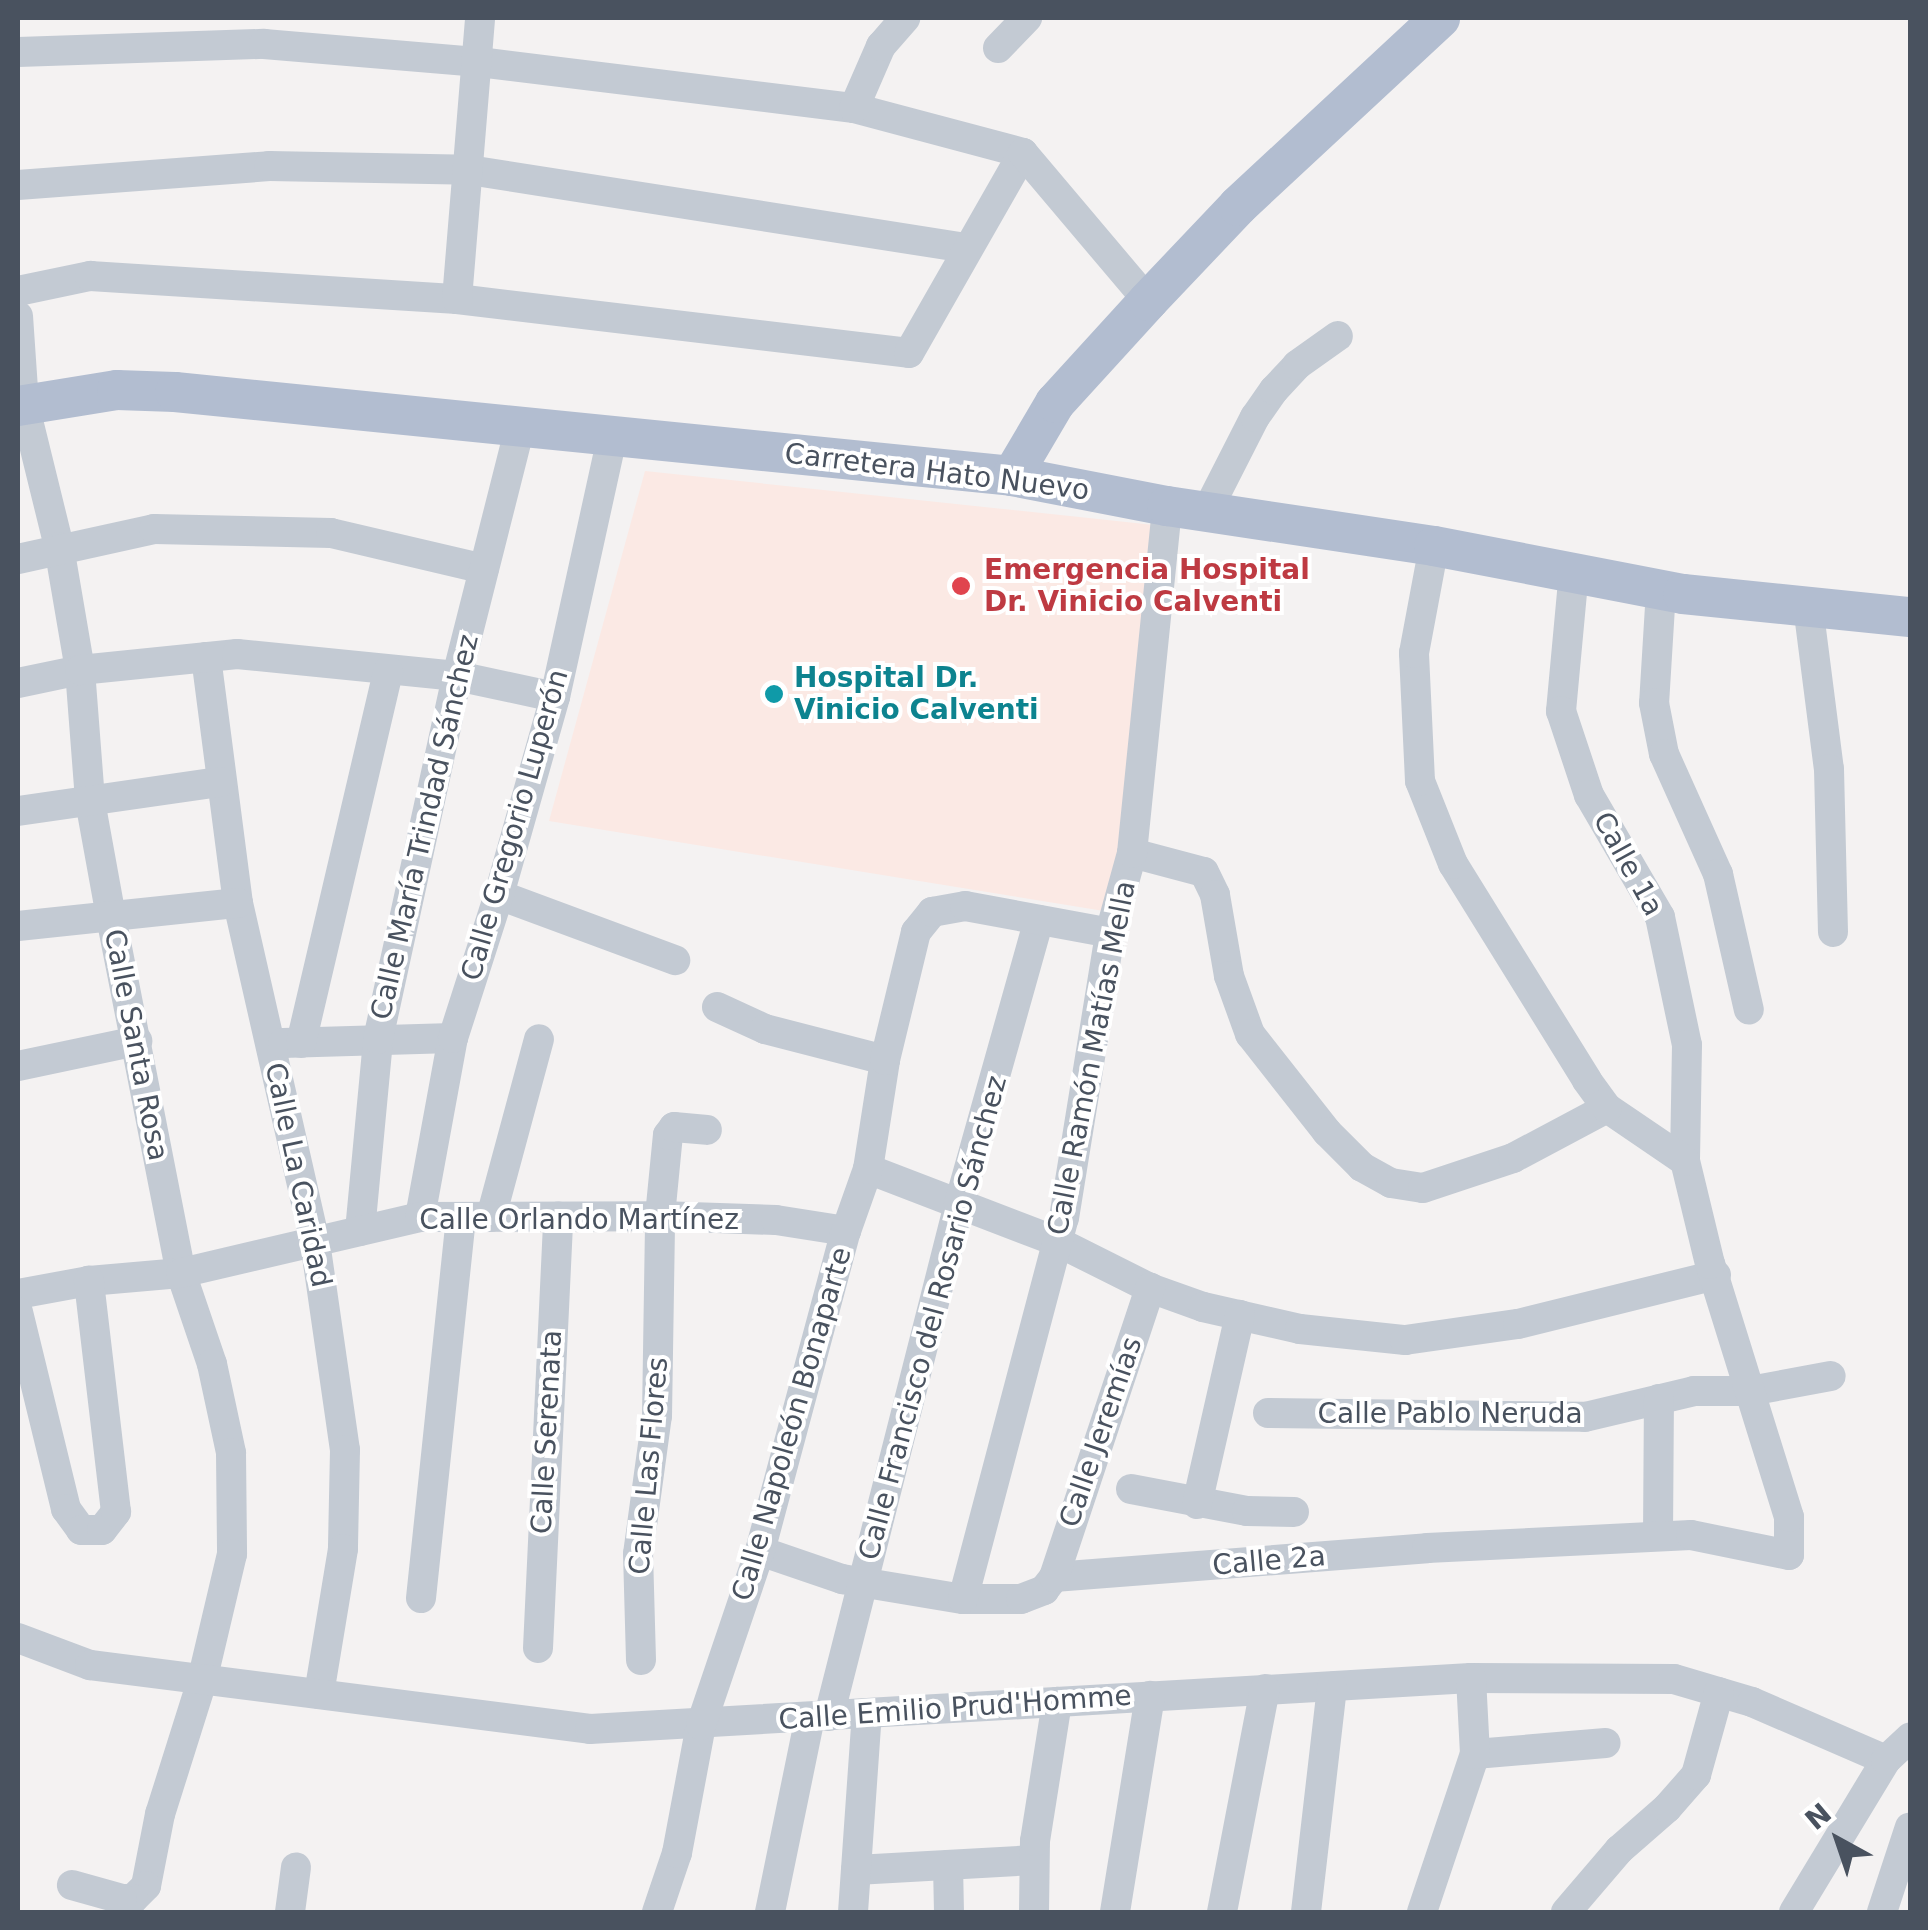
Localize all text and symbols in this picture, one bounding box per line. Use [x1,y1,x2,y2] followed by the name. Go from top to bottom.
[783,437,1091,507] street label: Carretera Hato Nuevo
[984,553,1310,619] place label: Emergencia Hospital Dr. Vinicio Calventi
[948,573,974,599] marker: Emergencia Hospital Dr. Vinicio Calventi
[364,631,486,1023] street label: Calle María Trindad Sánchez
[794,661,1039,727] place label: Hospital Dr. Vinicio Calventi
[454,666,576,984] street label: Calle Gregorio Luperón
[763,683,785,705] marker: Hospital Dr. Vinicio Calventi
[1586,806,1670,922] street label: Calle 1a
[1041,878,1143,1238] street label: Calle Ramón Matías Mella
[97,926,175,1164] street label: Calle Santa Rosa
[258,1060,338,1290] street label: Calle La Caridad
[852,1072,1014,1564] street label: Calle Francisco del Rosario Sánchez
[419,1203,739,1237] street label: Calle Orlando Martínez
[725,1243,859,1605] street label: Calle Napoleón Bonaparte
[525,1329,569,1535] street label: Calle Serenata
[1053,1333,1149,1531] street label: Calle Jeremías
[623,1356,675,1576] street label: Calle Las Flores
[1317,1397,1583,1431] street label: Calle Pablo Neruda
[1211,1539,1327,1583] street label: Calle 2a
[777,1679,1133,1737] street label: Calle Emilio Prud'Homme
[1788,1790,1888,1890] north arrow
[1799,1796,1838,1837] text: N

